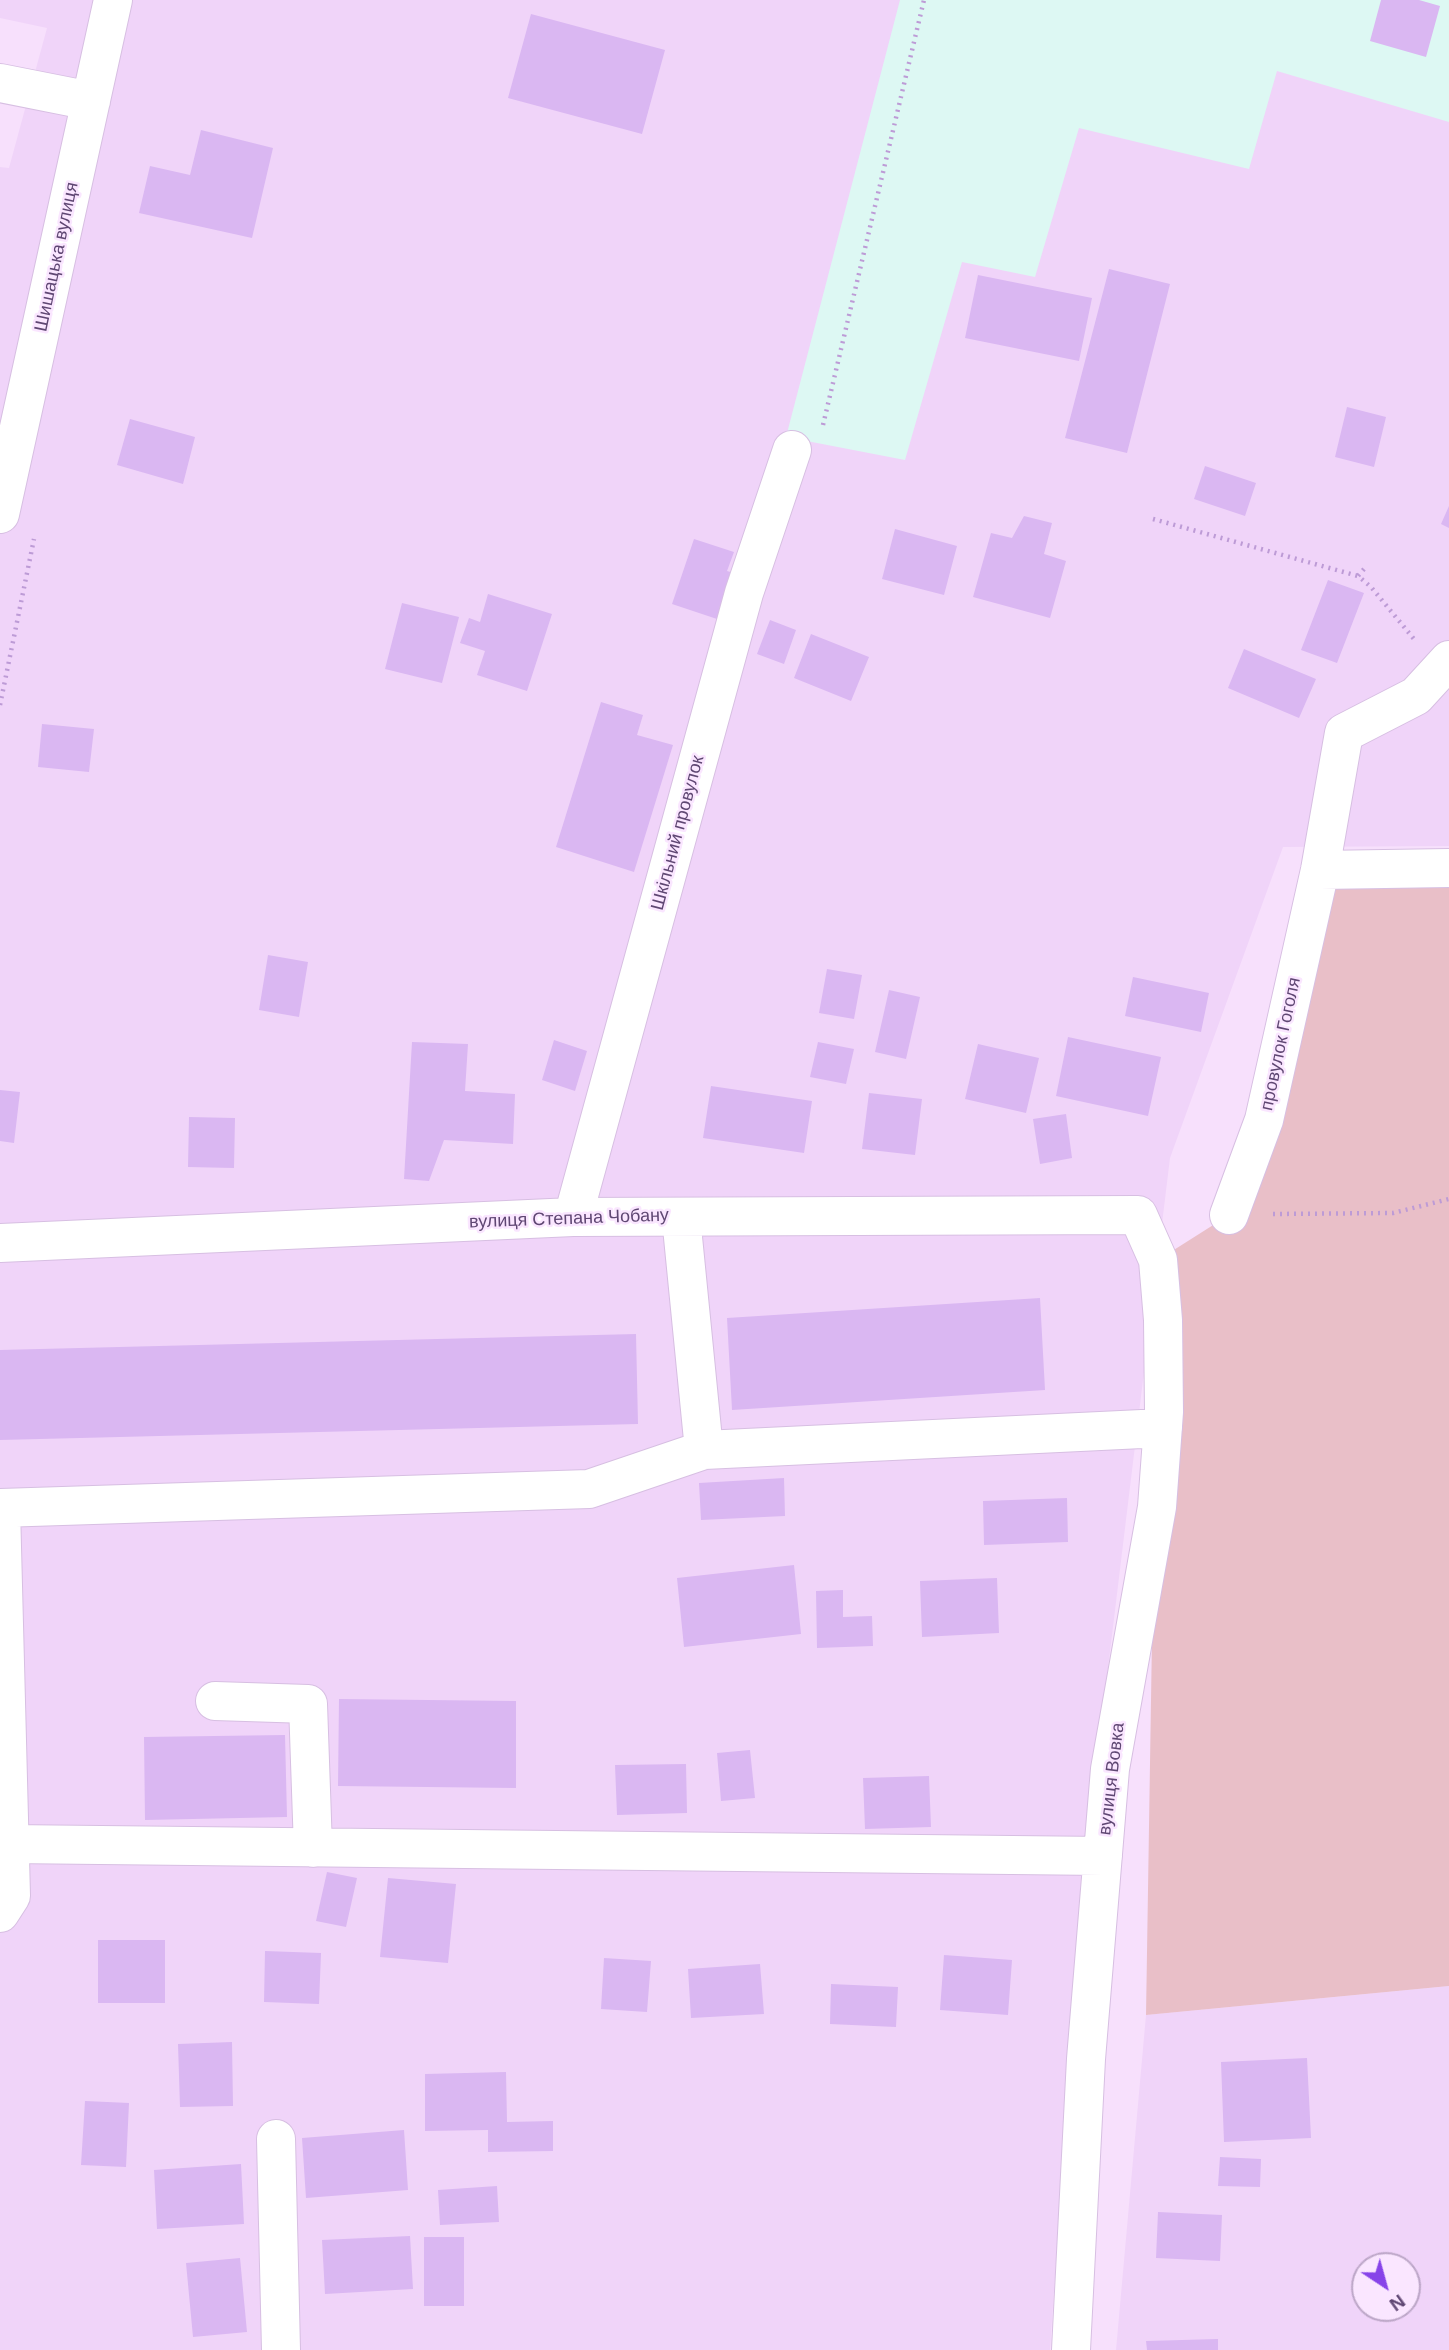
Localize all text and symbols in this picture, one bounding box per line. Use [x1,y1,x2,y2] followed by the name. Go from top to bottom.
[31,180,83,334] street label: Шишацька вулиця
[647,753,709,913] street label: Шкільний провулок
[1256,975,1306,1113] street label: провулок Гоголя
[469,1205,669,1233] street label: вулиця Степана Чобану
[1094,1721,1130,1837] street label: вулиця Вовка
[1351,2252,1421,2322] north arrow
[1386,2290,1409,2315] text: N

